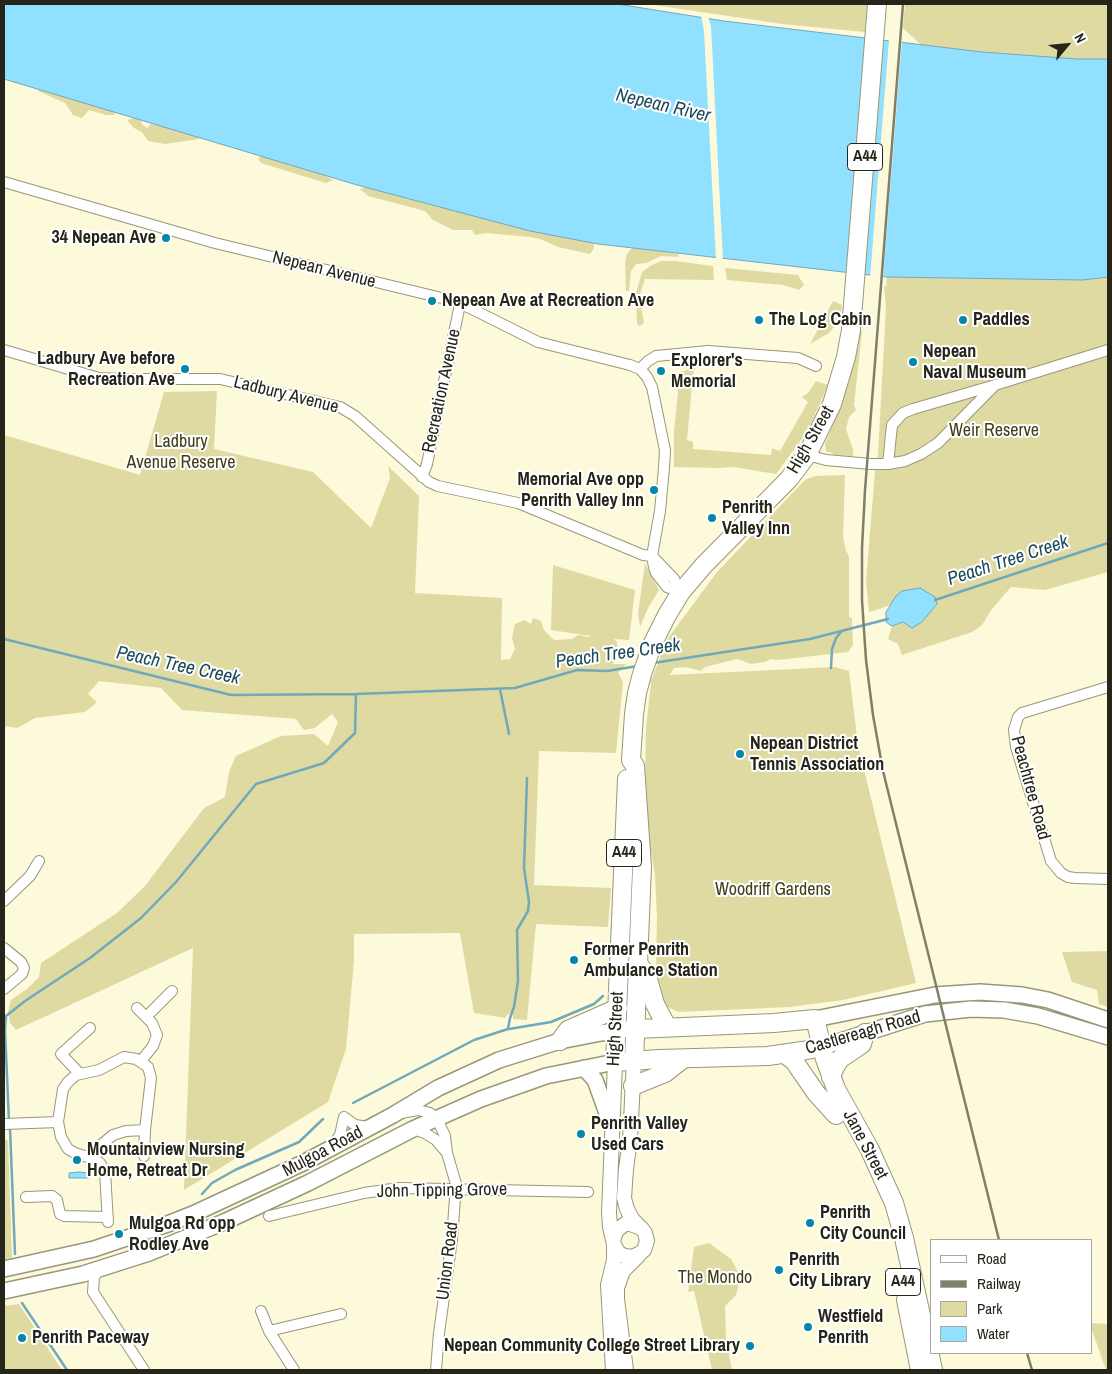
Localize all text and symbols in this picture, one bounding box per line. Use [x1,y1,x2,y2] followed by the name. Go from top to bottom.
[1042,20,1092,70] north arrow
[1070,30,1090,46] text: N
[614,84,712,128] water label: Nepean River
[848,144,882,170] road number: A44
[52,227,156,249] place label: 34 Nepean Ave
[160,232,172,244] marker: 34 Nepean Ave
[270,247,378,293] street label: Nepean Avenue
[442,290,654,312] place label: Nepean Ave at Recreation Ave
[426,295,438,307] marker: Nepean Ave at Recreation Ave
[769,309,872,331] place label: The Log Cabin
[973,309,1030,331] place label: Paddles
[753,314,765,326] marker: The Log Cabin
[957,314,969,326] marker: Paddles
[418,327,466,455] street label: Recreation Avenue
[923,341,1026,384] place label: Nepean Naval Museum
[37,348,175,390] place label: Ladbury Ave before Recreation Ave
[671,350,743,392] place label: Explorer's Memorial
[907,356,919,368] marker: Nepean Naval Museum
[179,363,191,375] marker: Ladbury Ave before Recreation Ave
[655,365,667,377] marker: Explorer's Memorial
[231,372,341,418] street label: Ladbury Avenue
[783,402,839,478] street label: High Street
[949,420,1039,442] park label: Weir Reserve
[127,431,235,474] park label: Ladbury Avenue Reserve
[517,469,644,512] place label: Memorial Ave opp Penrith Valley Inn
[648,484,660,496] marker: Memorial Ave opp Penrith Valley Inn
[722,497,790,540] place label: Penrith Valley Inn
[706,512,718,524] marker: Penrith Valley Inn
[945,531,1071,591] water label: Peach Tree Creek
[554,634,682,674] water label: Peach Tree Creek
[114,642,242,690] water label: Peach Tree Creek
[750,733,884,776] place label: Nepean District Tennis Association
[1006,734,1054,842] street label: Peachtree Road
[734,748,746,760] marker: Nepean District Tennis Association
[606,840,642,866] road number: A44
[715,879,831,901] park label: Woodriff Gardens
[584,939,718,982] place label: Former Penrith Ambulance Station
[568,954,580,966] marker: Former Penrith Ambulance Station
[603,991,629,1067] street label: High Street
[803,1006,923,1060] street label: Castlereagh Road
[838,1107,892,1183] street label: Jane Street
[591,1113,688,1156] place label: Penrith Valley Used Cars
[279,1122,367,1182] street label: Mulgoa Road
[575,1128,587,1140] marker: Penrith Valley Used Cars
[87,1139,244,1182] place label: Mountainview Nursing Home, Retreat Dr
[71,1154,83,1166] marker: Mountainview Nursing Home, Retreat Dr
[377,1179,507,1203] street label: John Tipping Grove
[820,1202,906,1244] place label: Penrith City Council
[129,1213,236,1256] place label: Mulgoa Rd opp Rodley Ave
[804,1217,816,1229] marker: Penrith City Council
[432,1221,464,1301] street label: Union Road
[113,1228,125,1240] marker: Mulgoa Rd opp Rodley Ave
[930,1239,1092,1354] legend
[977,1248,1006,1269] text: Road
[789,1249,871,1292] place label: Penrith City Library
[773,1264,785,1276] marker: Penrith City Library
[678,1267,752,1289] park label: The Mondo
[886,1268,920,1295] road number: A44
[977,1273,1021,1294] text: Railway
[977,1298,1002,1319] text: Park
[818,1306,883,1348] place label: Westfield Penrith
[802,1321,814,1333] marker: Westfield Penrith
[977,1323,1009,1344] text: Water
[32,1327,149,1349] place label: Penrith Paceway
[16,1332,28,1344] marker: Penrith Paceway
[444,1335,740,1357] place label: Nepean Community College Street Library
[744,1340,756,1352] marker: Nepean Community College Street Library

